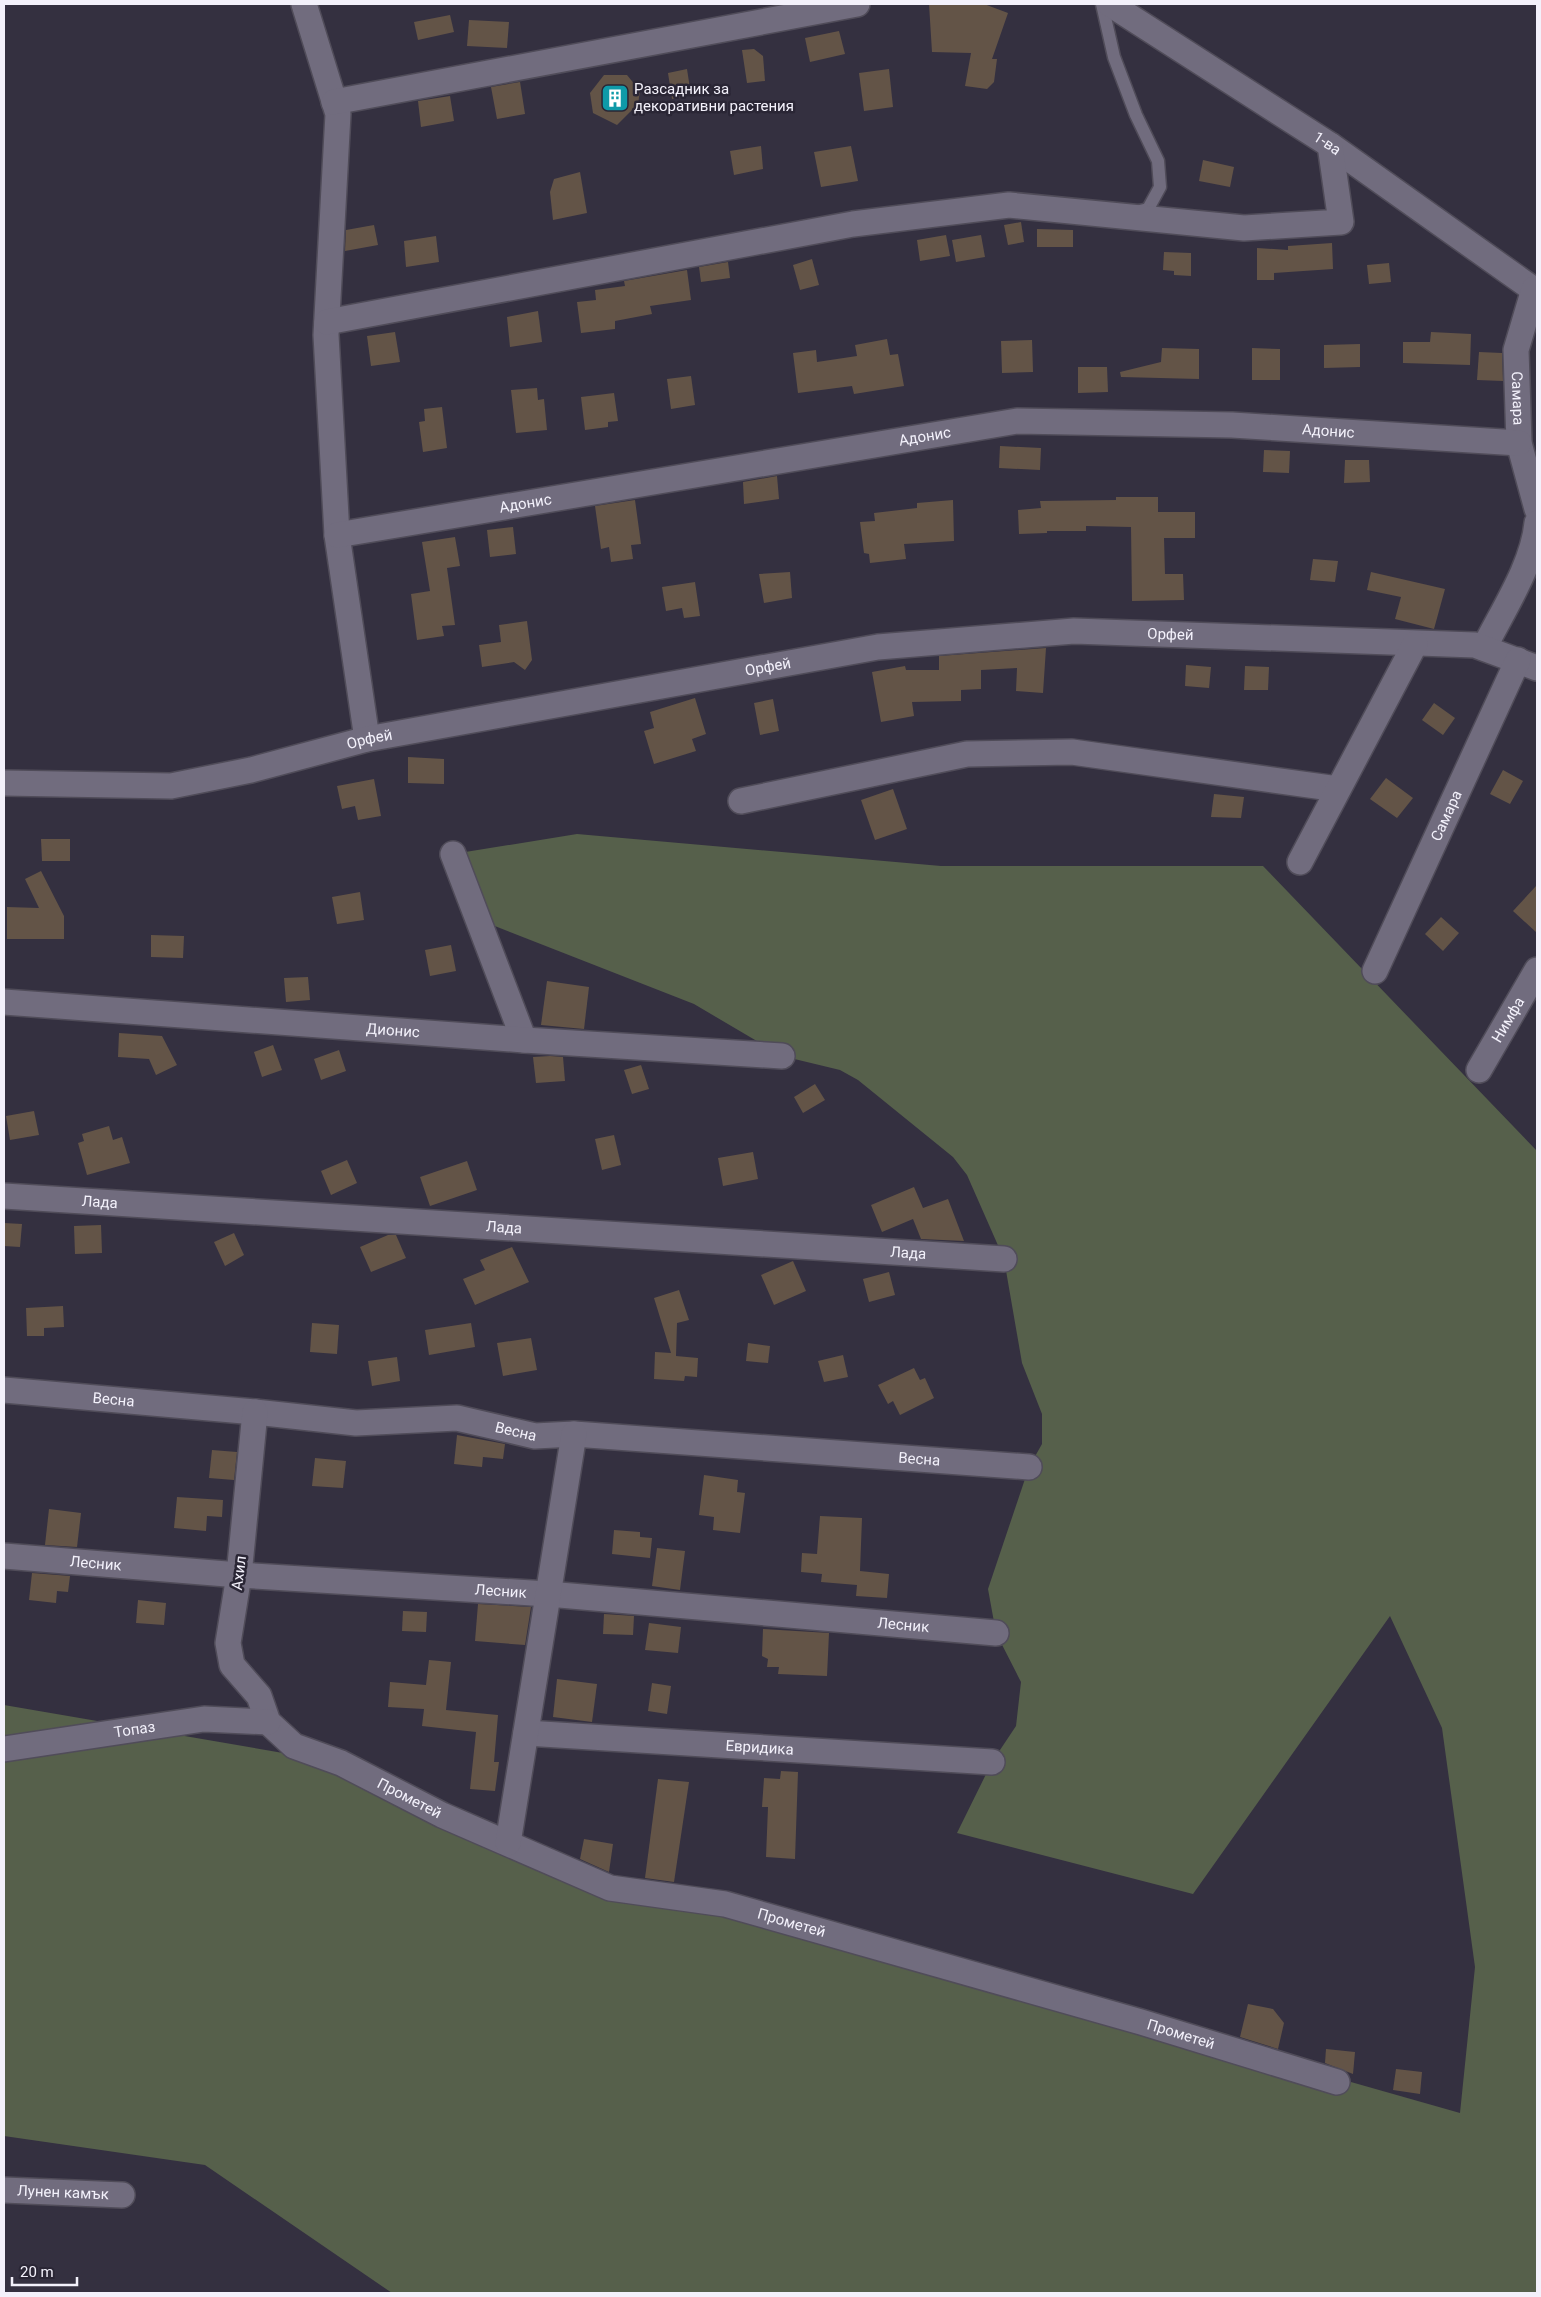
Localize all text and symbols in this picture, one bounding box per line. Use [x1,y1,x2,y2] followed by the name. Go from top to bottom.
[634,80,794,115] place label: Разсадник за декоративни растения
[600,83,630,113] building icon: Разсадник за декоративни растения
[1310,128,1344,159] street label: 1-ва
[1508,371,1527,426] street label: Самара
[1301,420,1355,442] street label: Адонис
[897,423,952,450] street label: Адонис
[498,490,553,517] street label: Адонис
[1147,625,1194,644] street label: Орфей
[743,654,792,680] street label: Орфей
[345,726,394,753] street label: Орфей
[1427,787,1466,844] street label: Самара
[1488,994,1528,1046] street label: Нимфа
[366,1019,421,1041] street label: Дионис
[81,1192,118,1212] street label: Лада
[485,1217,523,1238] street label: Лада
[890,1243,927,1263] street label: Лада
[92,1389,135,1410] street label: Весна
[493,1418,538,1445] street label: Весна
[898,1449,941,1470] street label: Весна
[69,1552,122,1574] street label: Лесник
[228,1555,250,1591] street label: Ахил
[474,1581,527,1602] street label: Лесник
[877,1614,930,1636] street label: Лесник
[113,1717,156,1741] street label: Топаз
[725,1736,794,1759] street label: Евридика
[374,1774,445,1822] street label: Прометей
[755,1905,828,1941] street label: Прометей
[1145,2015,1217,2053] street label: Прометей
[17,2182,109,2203] street label: Лунен камък
[12,2254,78,2286] scale bar
[20,2263,54,2281] text: 20 m

